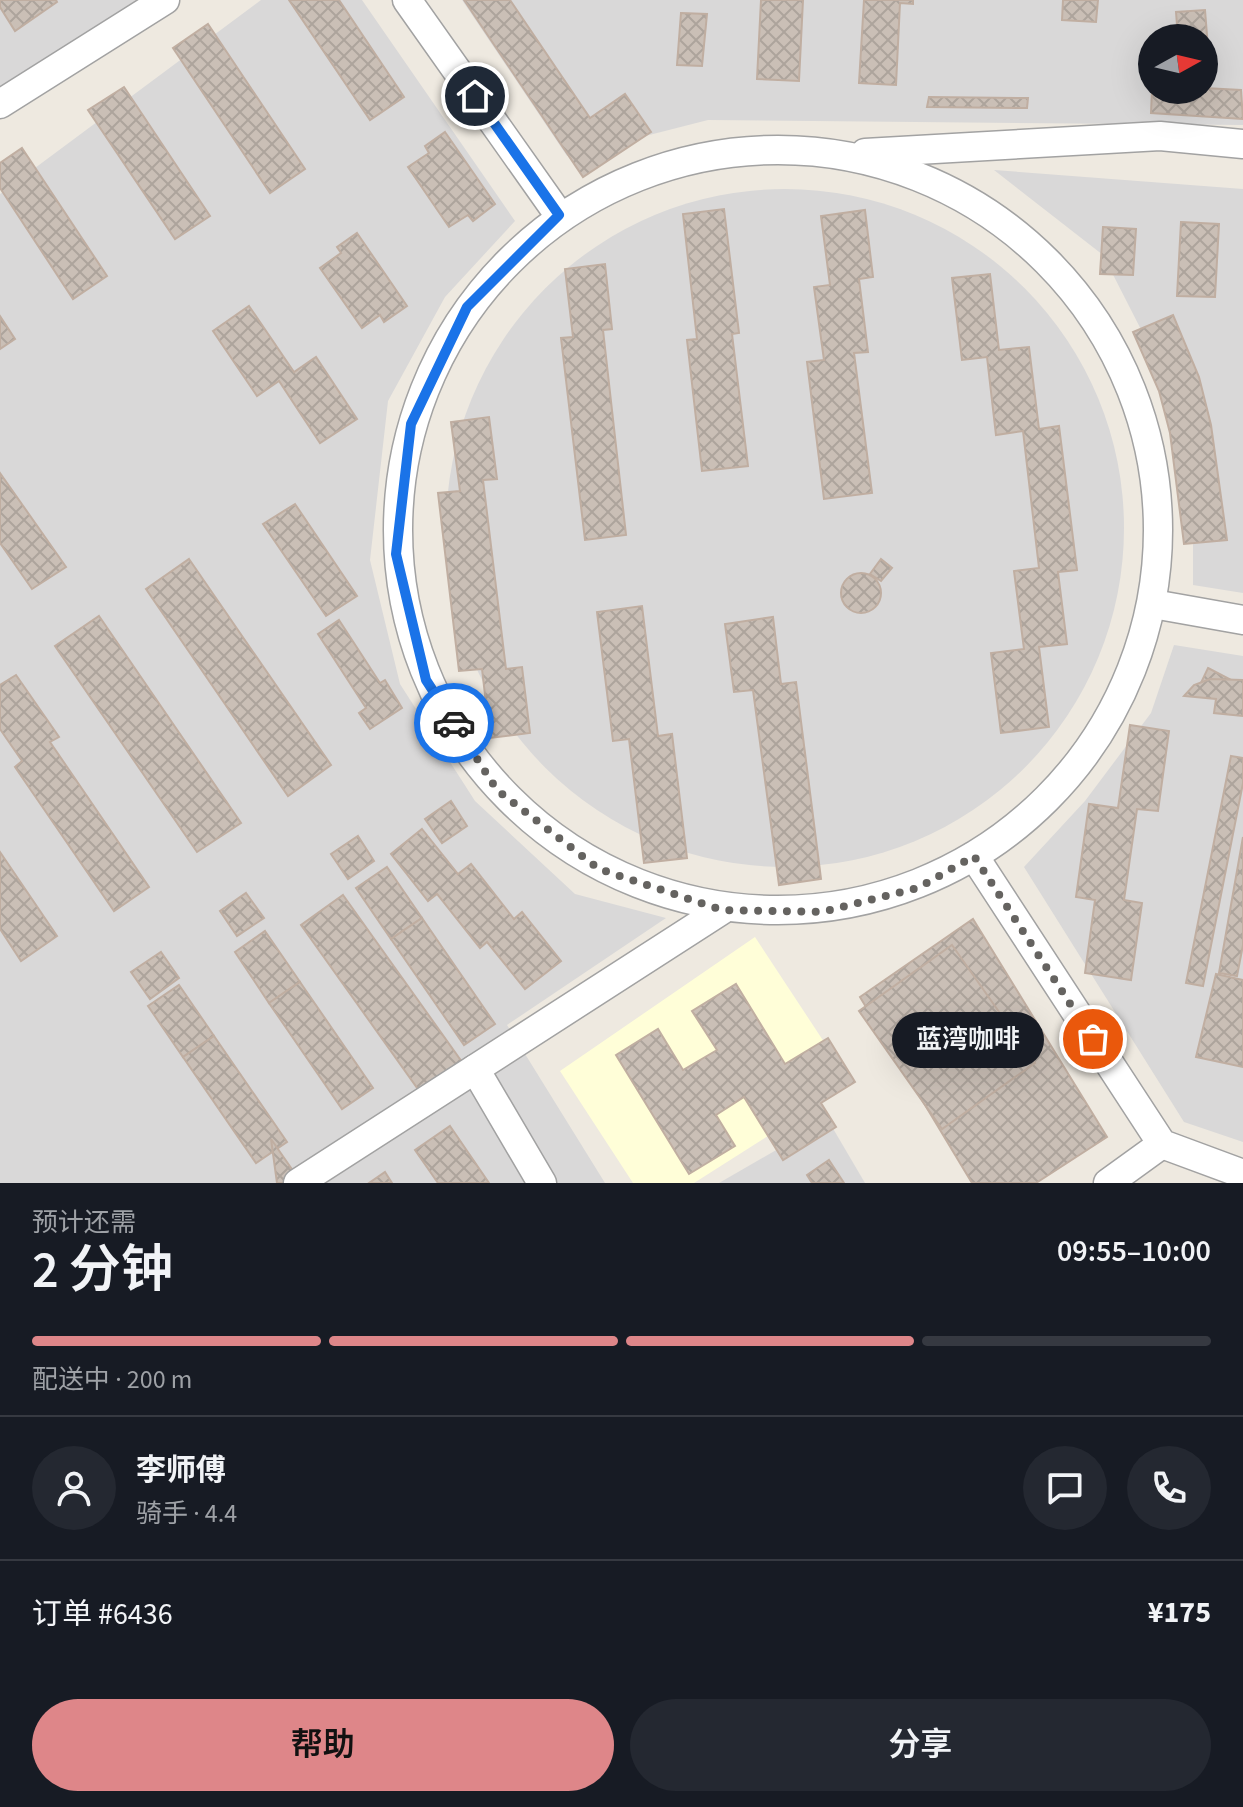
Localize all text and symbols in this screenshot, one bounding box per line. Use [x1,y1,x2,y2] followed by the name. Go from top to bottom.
[1138,24,1218,104] north arrow
[1138,24,1218,104] map controls
[441,62,509,130] pin
[453,74,497,118] icon: home
[414,683,494,763] courier
[432,701,476,745] icon: car
[1059,1005,1127,1073] pin
[893,1011,1045,1067] callout: 蓝湾咖啡
[1071,1017,1115,1061] icon: bag
[916,1021,1020,1058] text: 蓝湾咖啡
[32,1204,136,1241] text: 预计还需
[1057,1230,1211,1273] text: 09:55–10:00
[32,1234,173,1308] text: 2 分钟
[32,1361,192,1398] text: 配送中 · 200 m
[32,1446,116,1530] button: person
[1023,1446,1107,1530] button: chat
[1127,1446,1211,1530] button: phone
[136,1449,226,1492] text: 李师傅
[136,1495,237,1532] text: 骑手 · 4.4
[1148,1591,1211,1634] text: ¥175
[32,1593,173,1636] text: 订单 #6436
[32,1699,614,1791] button: 帮助
[630,1699,1211,1791] button: 分享

